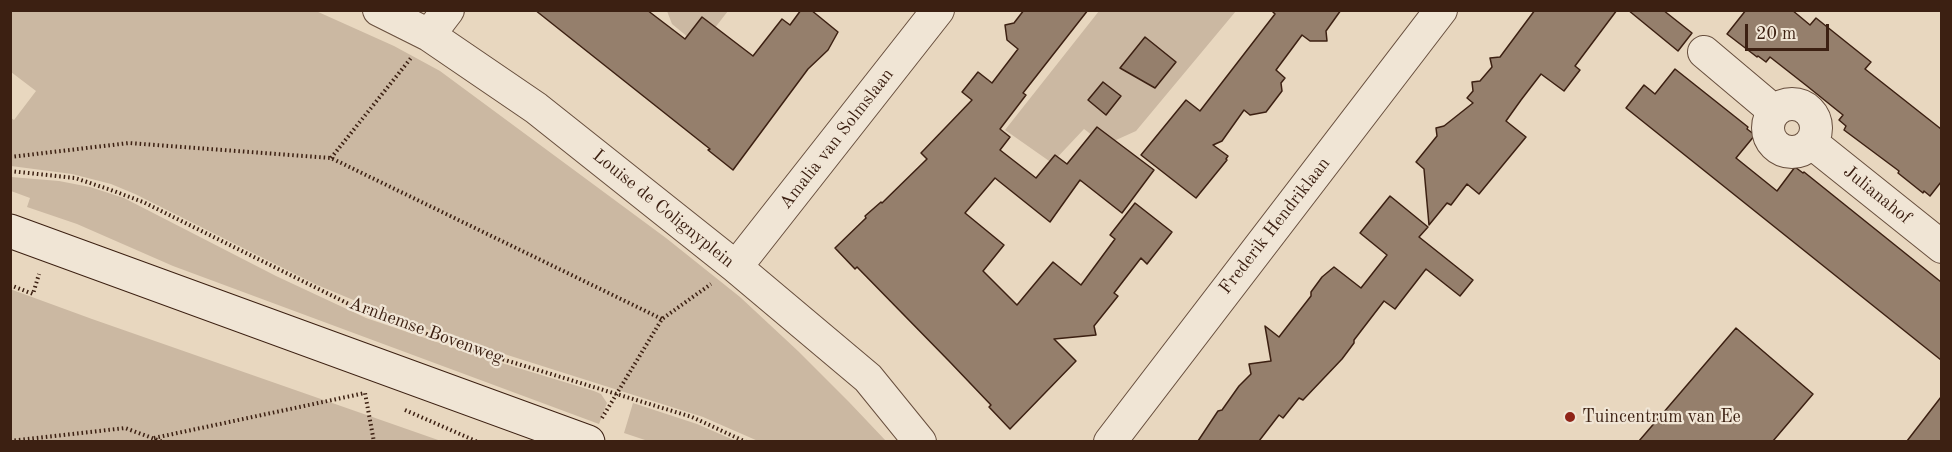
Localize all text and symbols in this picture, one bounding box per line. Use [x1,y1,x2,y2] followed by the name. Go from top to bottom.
[1748,12,1832,50] scale bar
[1756,25,1796,43] text: 20 m
[775,64,899,214] street label: Amalia van Solmslaan
[588,145,738,273] street label: Louise de Colignyplein
[1215,153,1335,299] street label: Frederik Hendriklaan
[1839,161,1915,229] street label: Julianahof
[346,293,506,369] street label: Arnhemse Bovenweg
[1582,406,1741,428] place label: Tuincentrum van Ee
[1563,410,1577,424] marker: Tuincentrum van Ee

